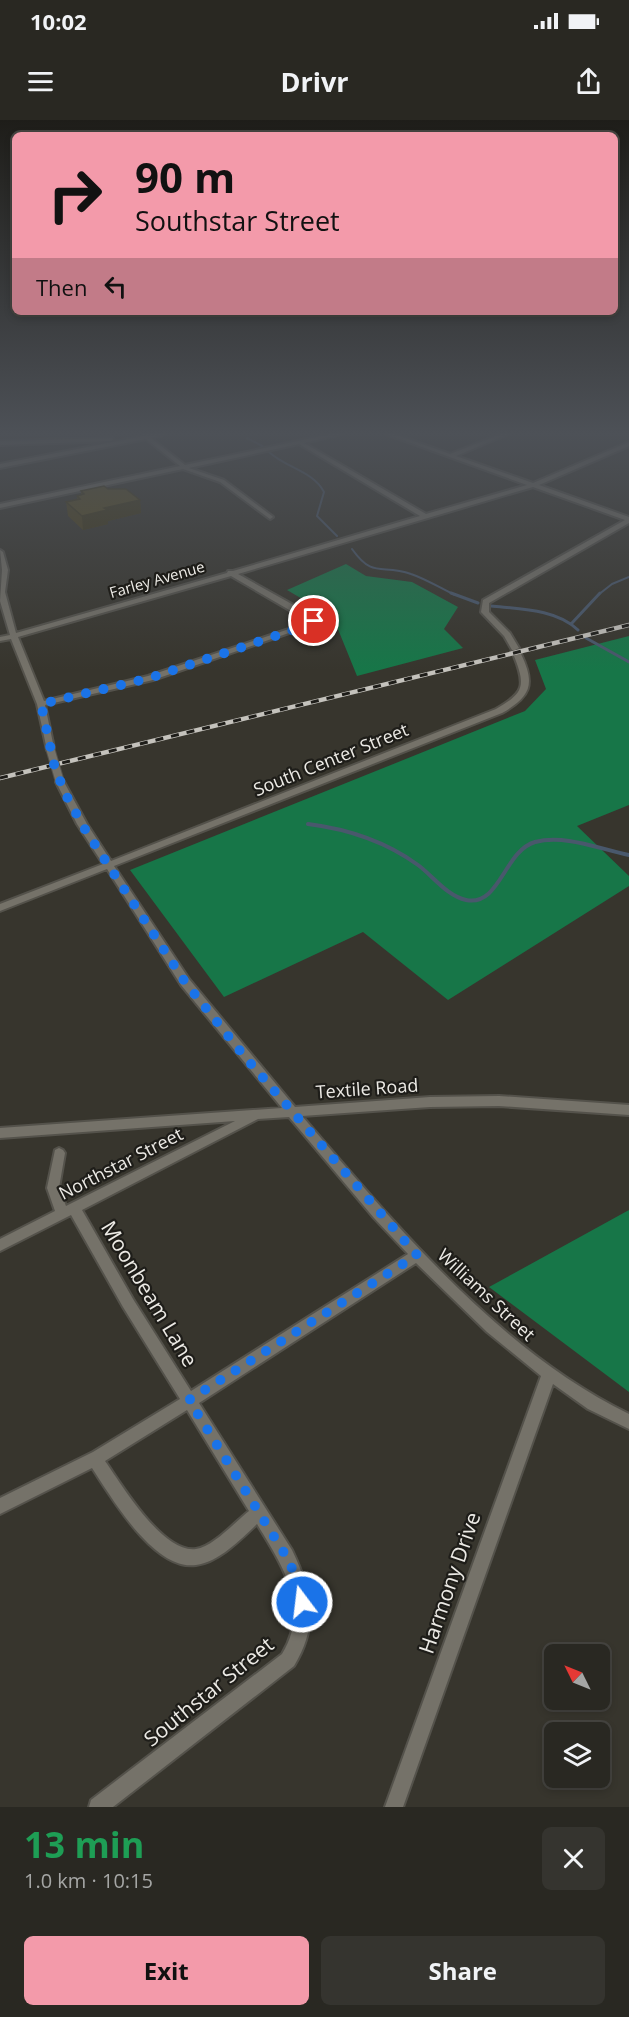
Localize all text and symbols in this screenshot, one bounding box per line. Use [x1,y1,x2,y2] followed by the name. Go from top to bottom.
[30,6,87,36] text: 10:02
[280,63,349,100] text: Drivr
[24,65,57,98] icon: menu
[572,65,605,98] icon: share
[135,148,235,205] text: 90 m
[36,156,114,234] icon: right
[135,202,340,239] text: Southstar Street
[99,270,132,303] icon: left
[36,272,87,302] text: Then
[107,556,207,602] street label: Farley Avenue
[288,595,339,646] pin
[297,604,330,637] icon: arrive
[250,717,412,801] street label: South Center Street
[315,1072,419,1104] street label: Textile Road
[54,1121,187,1205] street label: Northstar Street
[95,1215,204,1372] street label: Moonbeam Lane
[433,1243,541,1346] street label: Williams Street
[412,1508,486,1657] street label: Harmony Drive
[270,1570,334,1634] position arrow
[138,1630,279,1752] street label: Southstar Street
[544,1644,610,1710] north arrow
[544,1644,610,1788] map controls
[544,1722,610,1788] button: layers
[24,1820,145,1869] text: 13 min
[542,1827,605,1890] button: close
[24,1867,153,1894] text: 1.0 km · 10:15
[24,1936,309,2005] button: Exit
[321,1936,605,2005] button: Share

